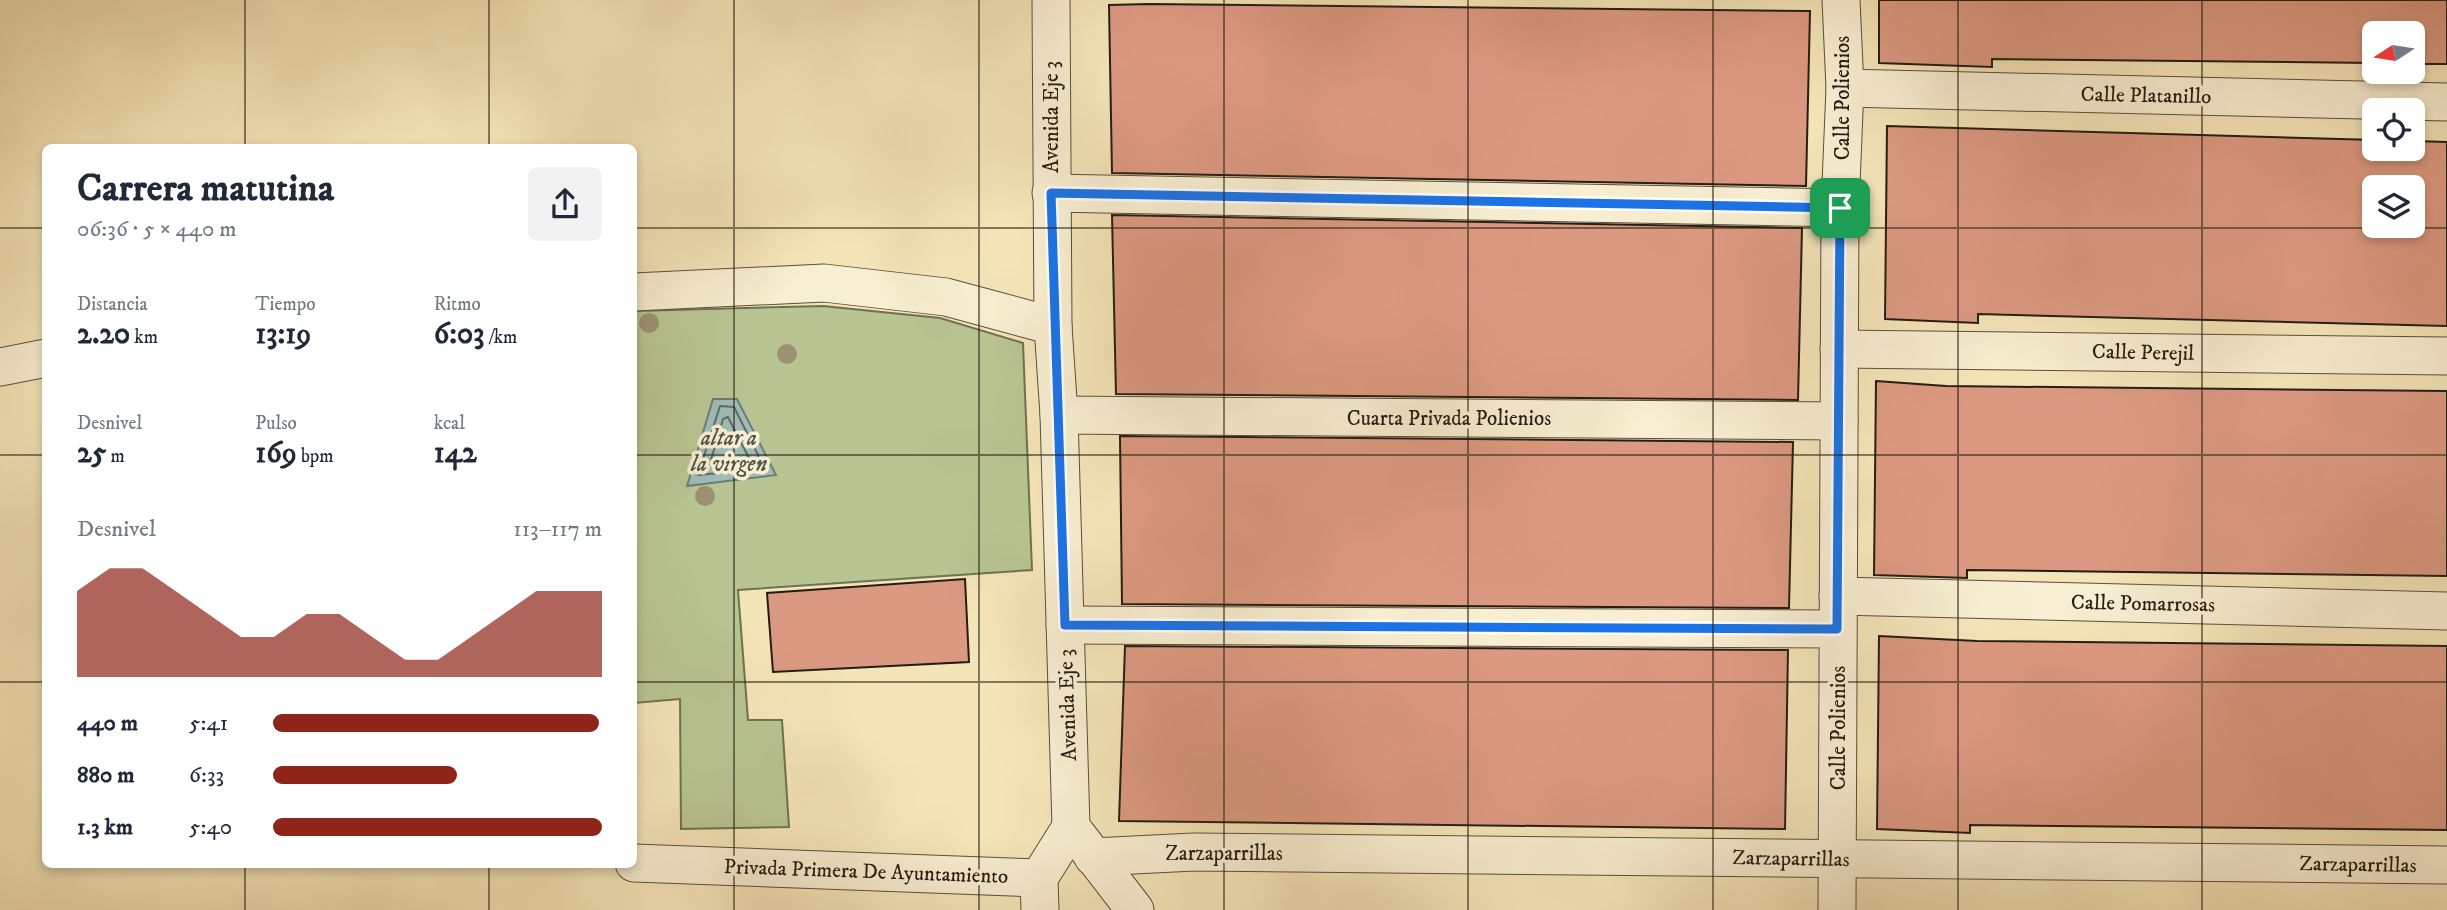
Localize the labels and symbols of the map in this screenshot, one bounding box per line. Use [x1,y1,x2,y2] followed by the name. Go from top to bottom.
[2362,21,2426,84] north arrow
[1830,36,1856,160] street label: Calle Polienios
[1039,61,1065,173] street label: Avenida Eje 3
[2080,82,2212,110] street label: Calle Platanillo
[1810,178,1870,238] pin
[2092,339,2195,367] street label: Calle Perejil
[1347,406,1551,432] street label: Cuarta Privada Polienios
[690,424,767,479] water label: altar a la virgen
[2071,590,2215,618] street label: Calle Pomarrosas
[1053,648,1083,761] street label: Avenida Eje 3
[1826,666,1852,790] street label: Calle Polienios
[1165,841,1283,867] street label: Zarzaparrillas
[1732,845,1850,873] street label: Zarzaparrillas
[2299,851,2417,879] street label: Zarzaparrillas
[723,854,1009,890] street label: Privada Primera De Ayuntamiento

